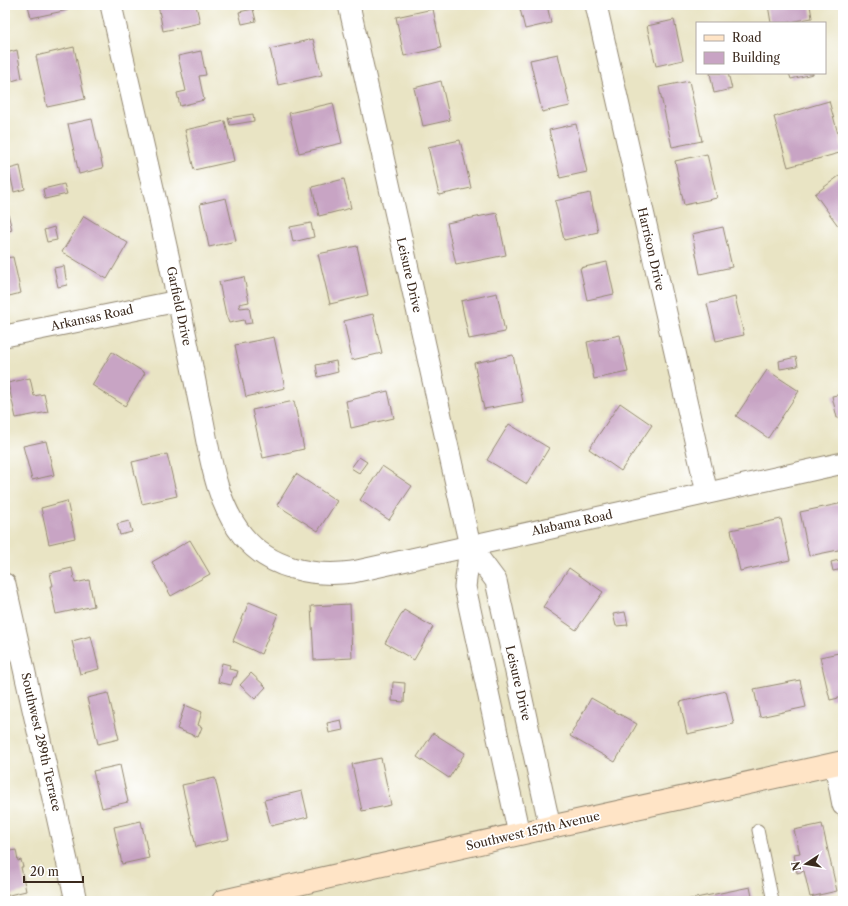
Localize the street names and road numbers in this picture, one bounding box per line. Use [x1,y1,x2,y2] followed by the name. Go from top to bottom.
[635,206,668,292] street label: Harrison Drive
[394,236,426,314] street label: Leisure Drive
[164,265,195,347] street label: Garfield Drive
[48,301,135,334] street label: Arkansas Road
[529,506,615,539] street label: Alabama Road
[503,644,535,722] street label: Leisure Drive
[18,671,65,813] street label: Southwest 289th Terrace
[465,808,602,853] street label: Southwest 157th Avenue

